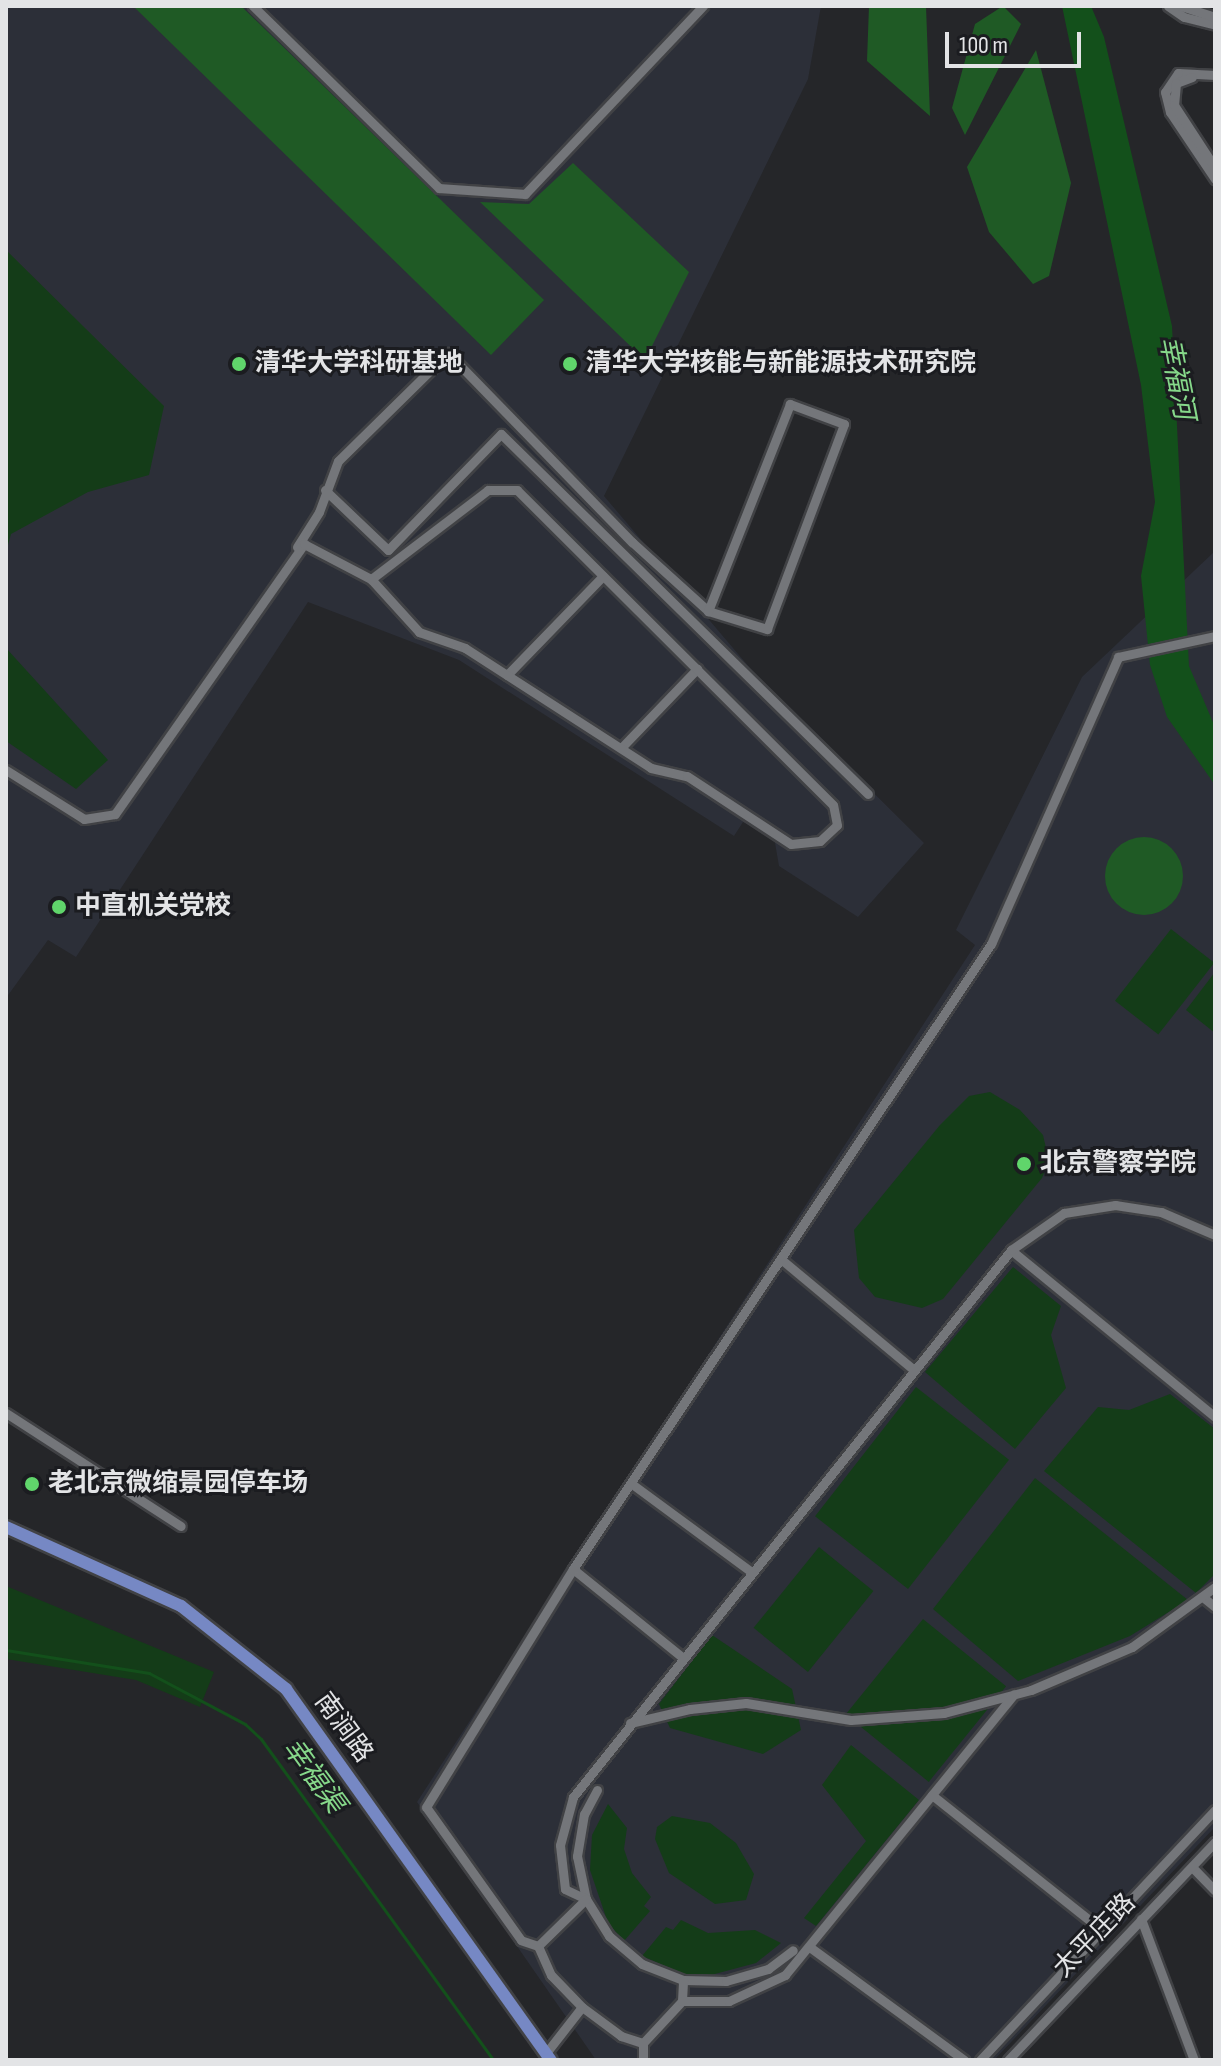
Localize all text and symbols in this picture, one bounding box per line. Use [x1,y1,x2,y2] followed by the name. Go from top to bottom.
[949,16,1085,66] scale bar
[959,31,1008,60] text: 100 m
[1151,334,1201,422] water label: 幸福河
[255,348,463,380] place label: 清华大学科研基地
[586,348,976,380] place label: 清华大学核能与新能源技术研究院
[230,355,248,373] marker: 清华大学科研基地
[561,355,579,373] marker: 清华大学核能与新能源技术研究院
[75,891,231,923] place label: 中直机关党校
[50,898,68,916] marker: 中直机关党校
[1040,1148,1196,1180] place label: 北京警察学院
[1015,1155,1033,1173] marker: 北京警察学院
[48,1468,308,1500] place label: 老北京微缩景园停车场
[23,1475,41,1493] marker: 老北京微缩景园停车场
[307,1687,379,1769] street label: 南涧路
[275,1732,351,1820] water label: 幸福渠
[1048,1888,1142,1984] street label: 太平庄路

